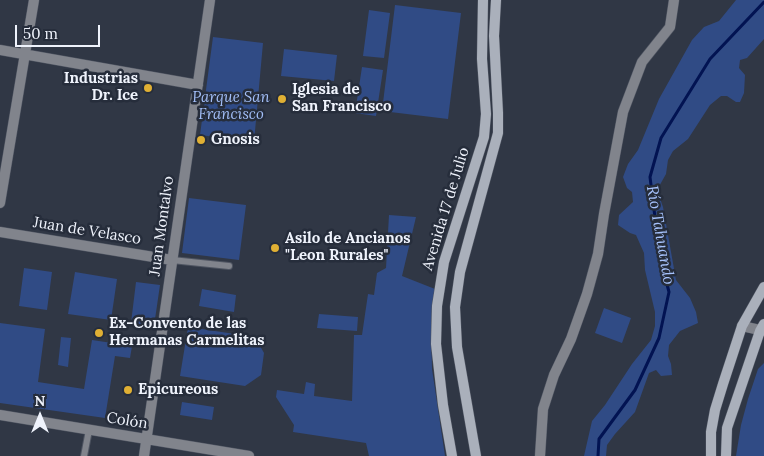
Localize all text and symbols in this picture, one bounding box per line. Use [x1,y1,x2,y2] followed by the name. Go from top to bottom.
[18,15,102,47] scale bar
[23,24,58,43] text: 50 m
[64,70,138,105] place label: Industrias Dr. Ice
[292,81,391,116] place label: Iglesia de San Francisco
[142,82,154,94] marker: Industrias Dr. Ice
[192,89,270,124] park label: Parque San Francisco
[276,93,288,105] marker: Iglesia de San Francisco
[211,131,260,149] place label: Gnosis
[195,134,207,146] marker: Gnosis
[419,145,473,273] street label: Avenida 17 de Julio
[146,175,178,277] street label: Juan Montalvo
[642,184,678,286] water label: Río Tahuando
[32,214,142,248] street label: Juan de Velasco
[285,230,411,265] place label: Asilo de Ancianos "Leon Rurales"
[269,242,281,254] marker: Asilo de Ancianos "Leon Rurales"
[109,315,264,350] place label: Ex-Convento de las Hermanas Carmelitas
[93,327,105,339] marker: Ex-Convento de las Hermanas Carmelitas
[138,381,218,399] place label: Epicureous
[122,384,134,396] marker: Epicureous
[15,391,65,441] north arrow
[35,392,45,410] text: N
[105,409,149,433] street label: Colón

